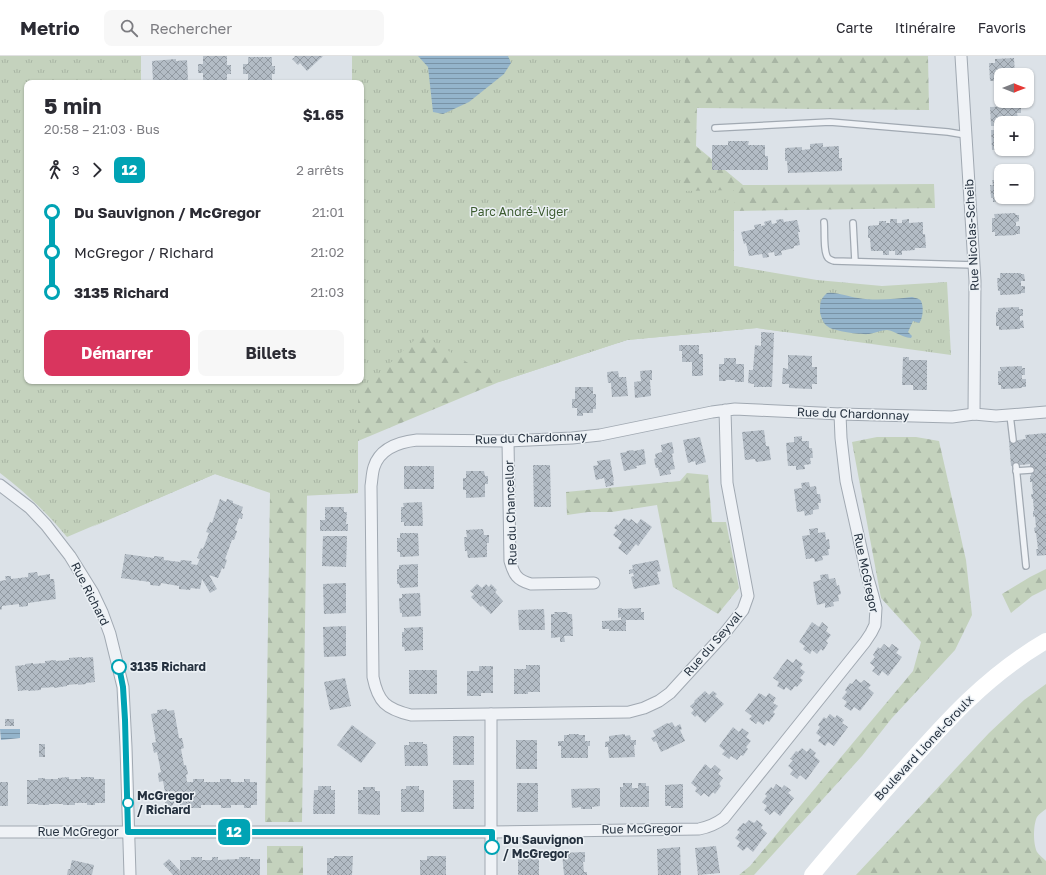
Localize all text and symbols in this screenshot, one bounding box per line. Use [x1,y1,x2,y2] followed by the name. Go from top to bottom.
[104,10,384,46] search box
[20,16,80,39] text: Metrio
[118,17,140,39] icon: search
[150,19,232,37] text: Rechercher
[836,19,873,36] text: Carte
[895,19,956,36] text: Itinéraire
[978,19,1026,36] text: Favoris
[994,68,1034,108] north arrow
[994,68,1034,204] map controls
[44,92,102,119] text: 5 min
[303,105,344,123] text: $1.65
[994,116,1034,156] button: +
[44,121,160,137] text: 20:58 – 21:03 · Bus
[44,159,66,181] icon: walk
[86,159,108,181] icon: forward
[122,161,137,178] text: 12
[72,162,80,178] text: 3
[296,162,344,178] text: 2 arrêts
[994,164,1034,204] button: −
[961,179,982,291] street label: Rue Nicolas-Scheib
[74,203,261,221] text: Du Sauvignon / McGregor
[312,204,344,220] text: 21:01
[470,204,568,219] park label: Parc André-Viger
[74,243,214,261] text: McGregor / Richard
[311,244,344,260] text: 21:02
[74,283,169,301] text: 3135 Richard
[311,284,344,300] text: 21:03
[44,330,190,376] button: Démarrer
[198,330,344,376] button: Billets
[797,404,910,423] street label: Rue du Chardonnay
[475,428,588,447] street label: Rue du Chardonnay
[501,460,520,566] street label: Rue du Chancellor
[851,532,882,614] street label: Rue McGregor
[68,560,113,628] street label: Rue Richard
[680,608,745,679] street label: Rue du Seyval
[111,659,127,675] marker: 3135 Richard
[130,659,206,674] place label: 3135 Richard
[871,692,977,803] street label: Boulevard Lionel-Groulx
[137,788,195,817] place label: McGregor / Richard
[122,797,134,809] marker: McGregor / Richard
[216,819,252,845] line badge: 12
[601,820,683,837] street label: Rue McGregor
[226,823,242,840] text: 12
[37,824,119,839] street label: Rue McGregor
[503,832,583,861] place label: Du Sauvignon / McGregor
[484,839,500,855] marker: Du Sauvignon / McGregor

